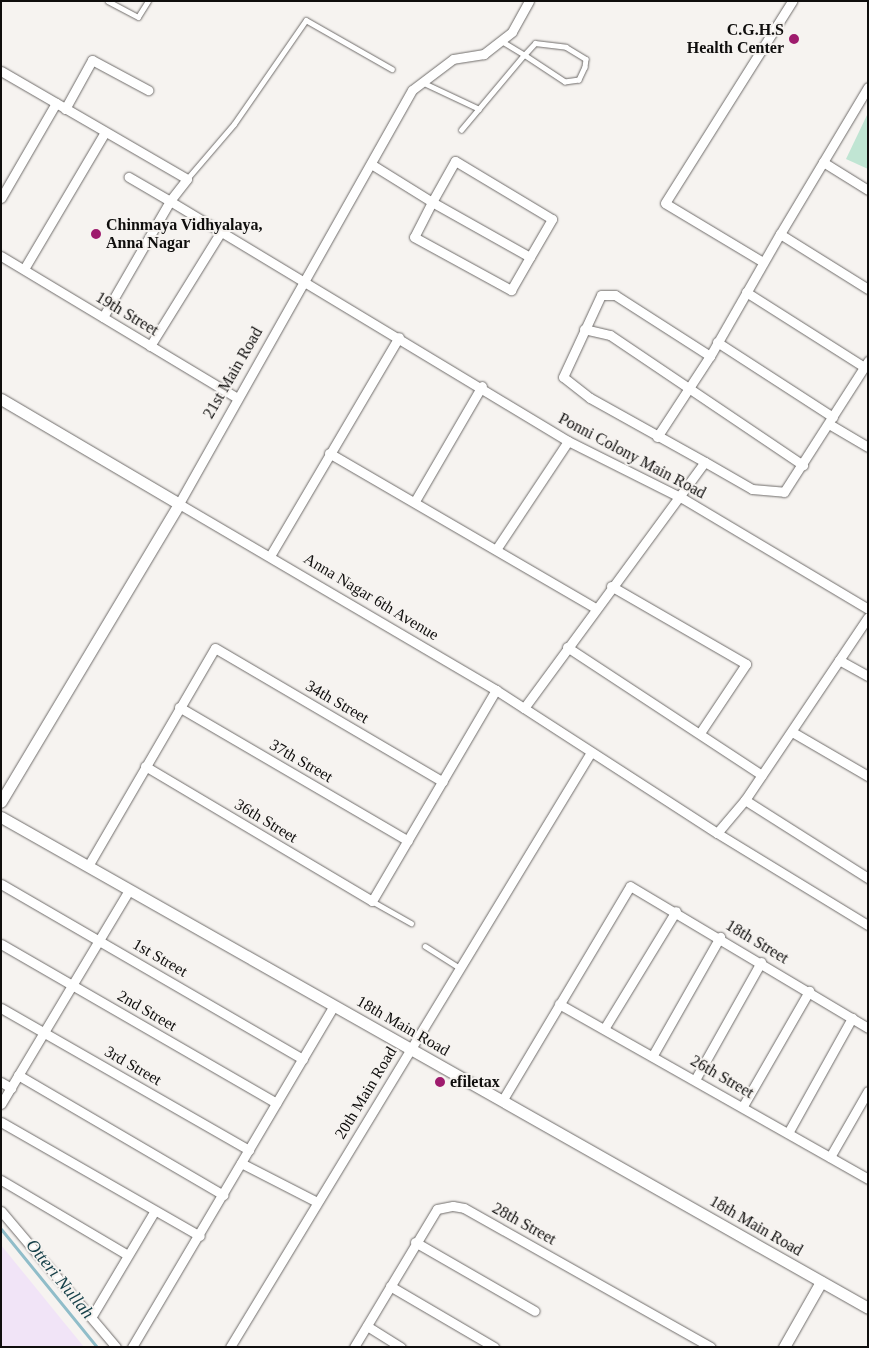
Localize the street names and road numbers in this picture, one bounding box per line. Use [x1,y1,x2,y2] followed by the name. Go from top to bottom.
[92,288,162,340] street label: 19th Street
[199,324,267,422] street label: 21st Main Road
[555,409,709,503] street label: Ponni Colony Main Road
[300,549,442,645] street label: Anna Nagar 6th Avenue
[302,676,372,728] street label: 34th Street
[266,735,336,787] street label: 37th Street
[231,795,301,847] street label: 36th Street
[722,916,792,968] street label: 18th Street
[129,935,191,981] street label: 1st Street
[114,986,180,1036] street label: 2nd Street
[353,992,453,1060] street label: 18th Main Road
[101,1042,165,1090] street label: 3rd Street
[331,1043,401,1143] street label: 20th Main Road
[687,1051,757,1103] street label: 26th Street
[706,1192,806,1260] street label: 18th Main Road
[489,1199,559,1249] street label: 28th Street

